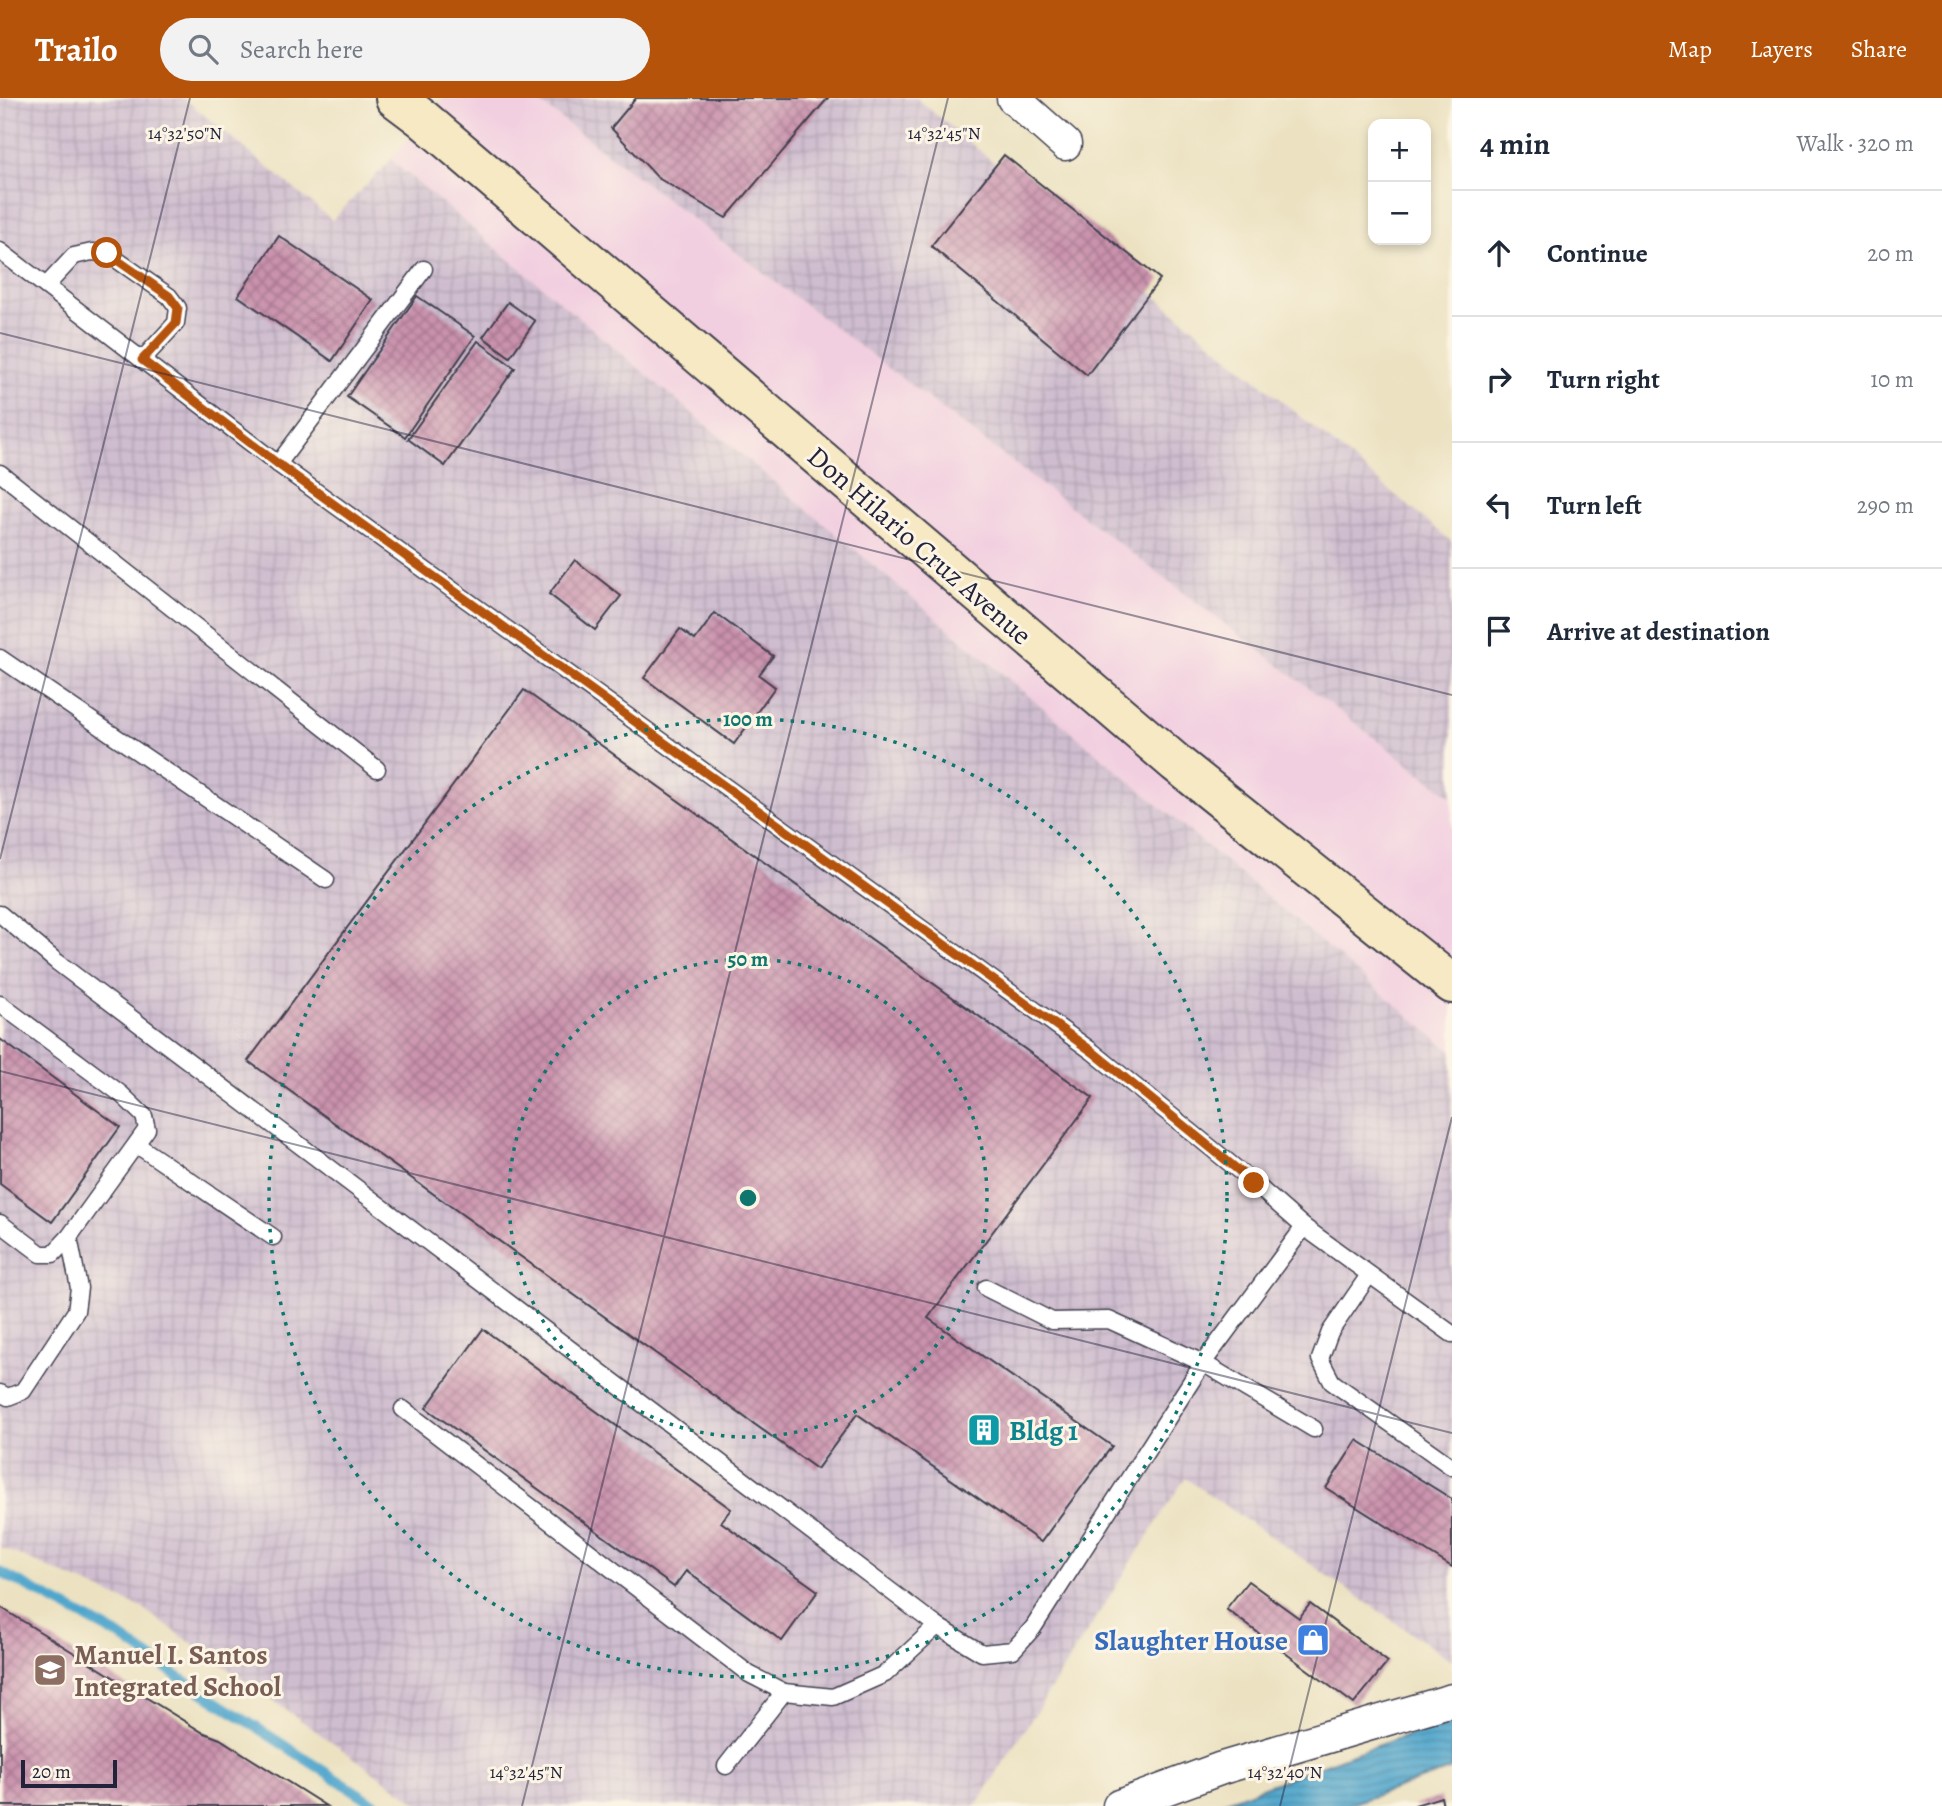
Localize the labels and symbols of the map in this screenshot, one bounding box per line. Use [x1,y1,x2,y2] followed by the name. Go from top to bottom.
[148,121,222,145] text: 14°32'50"N
[907,121,981,145] text: 14°32'45"N
[91,237,122,268] route start
[799,438,1040,654] street label: Don Hilario Cruz Avenue
[723,705,773,733] text: 100 m
[728,945,769,973] text: 50 m
[1238,1167,1269,1198] route end
[736,1186,760,1210] centre of rings
[965,1411,1003,1449] building icon: Bldg 1
[1009,1412,1078,1450] place label: Bldg 1
[1294,1621,1332,1659] shop icon: Slaughter House
[1094,1622,1288,1660] place label: Slaughter House
[74,1636,282,1706] place label: Manuel I. Santos Integrated School
[31,1651,69,1689] school or university icon: Manuel I. Santos Integrated School
[21,1757,117,1789] scale bar
[489,1760,563,1784] text: 14°32'45"N
[1247,1760,1323,1784] text: 14°32'40"N

